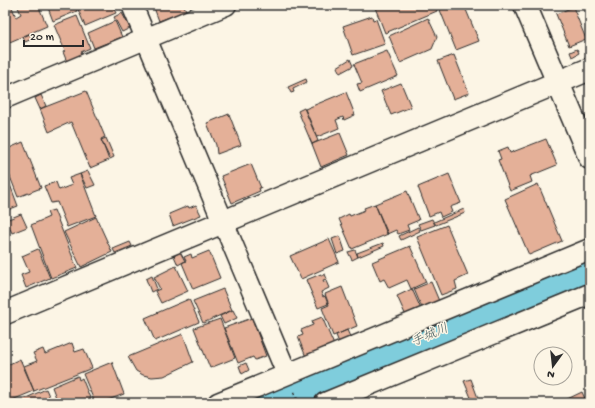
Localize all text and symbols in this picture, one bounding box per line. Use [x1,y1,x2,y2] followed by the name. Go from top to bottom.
[24,22,83,48] scale bar
[30,31,55,45] text: 20 m
[409,321,451,351] water label: 手城川
[533,346,573,386] north arrow
[546,367,556,380] text: N

